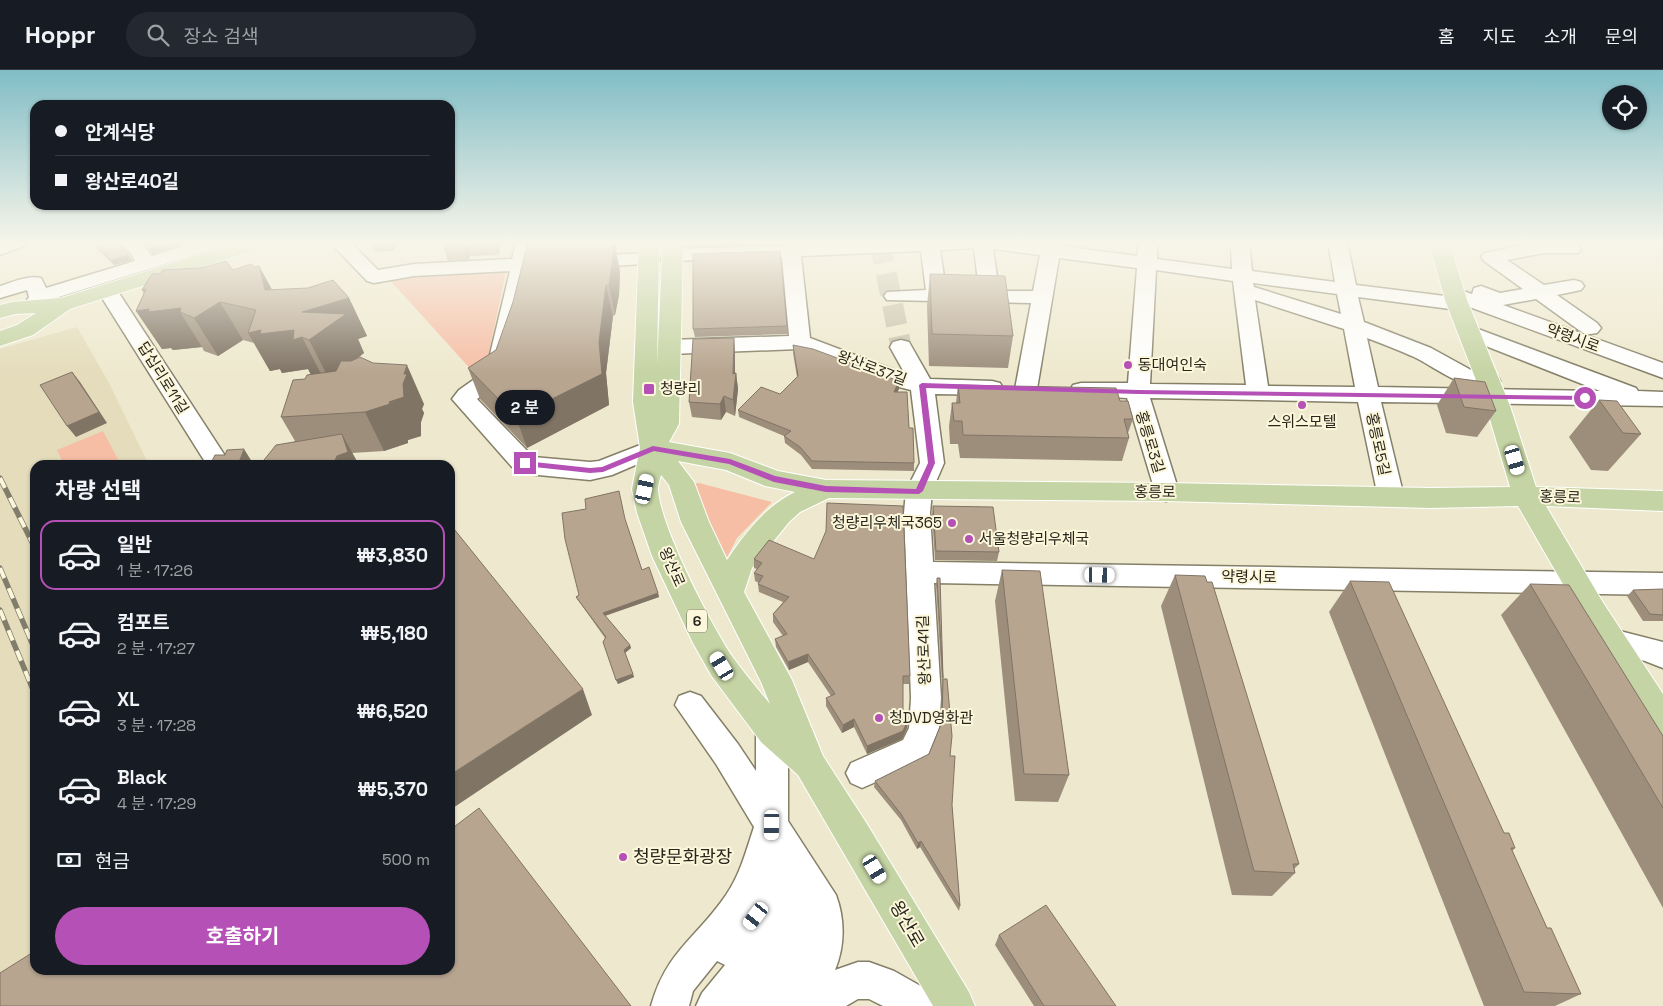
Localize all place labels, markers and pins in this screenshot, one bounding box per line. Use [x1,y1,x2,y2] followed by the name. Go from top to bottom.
[1138,355,1207,374] place label: 동대여인숙
[1122,359,1134,371] marker: 동대여인숙
[660,379,701,398] place label: 청량리
[642,382,656,396] marker: 청량리
[1296,399,1308,411] marker: 스위스모텔
[1267,412,1337,431] place label: 스위스모텔
[832,513,942,532] place label: 청량리우체국365
[946,517,958,529] marker: 청량리우체국365
[979,529,1089,548] place label: 서울청량리우체국
[963,533,975,545] marker: 서울청량리우체국
[889,708,973,727] place label: 청DVD영화관
[873,712,885,724] marker: 청DVD영화관
[633,845,732,868] place label: 청량문화광장
[617,851,629,863] marker: 청량문화광장

